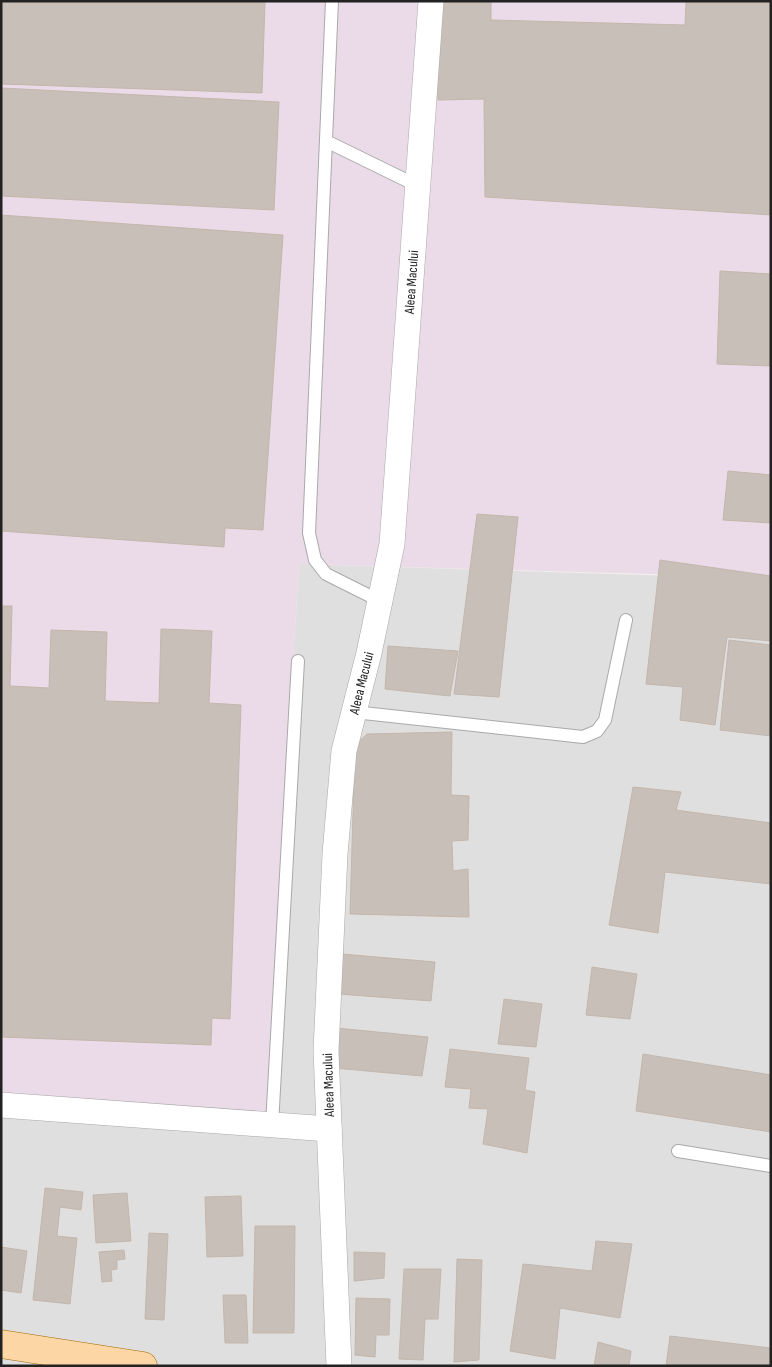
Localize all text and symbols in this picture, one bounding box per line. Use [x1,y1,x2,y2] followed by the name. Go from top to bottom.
[401,250,422,315] street label: Aleea Macului
[345,650,377,717] street label: Aleea Macului
[319,1053,338,1118] street label: Aleea Macului

